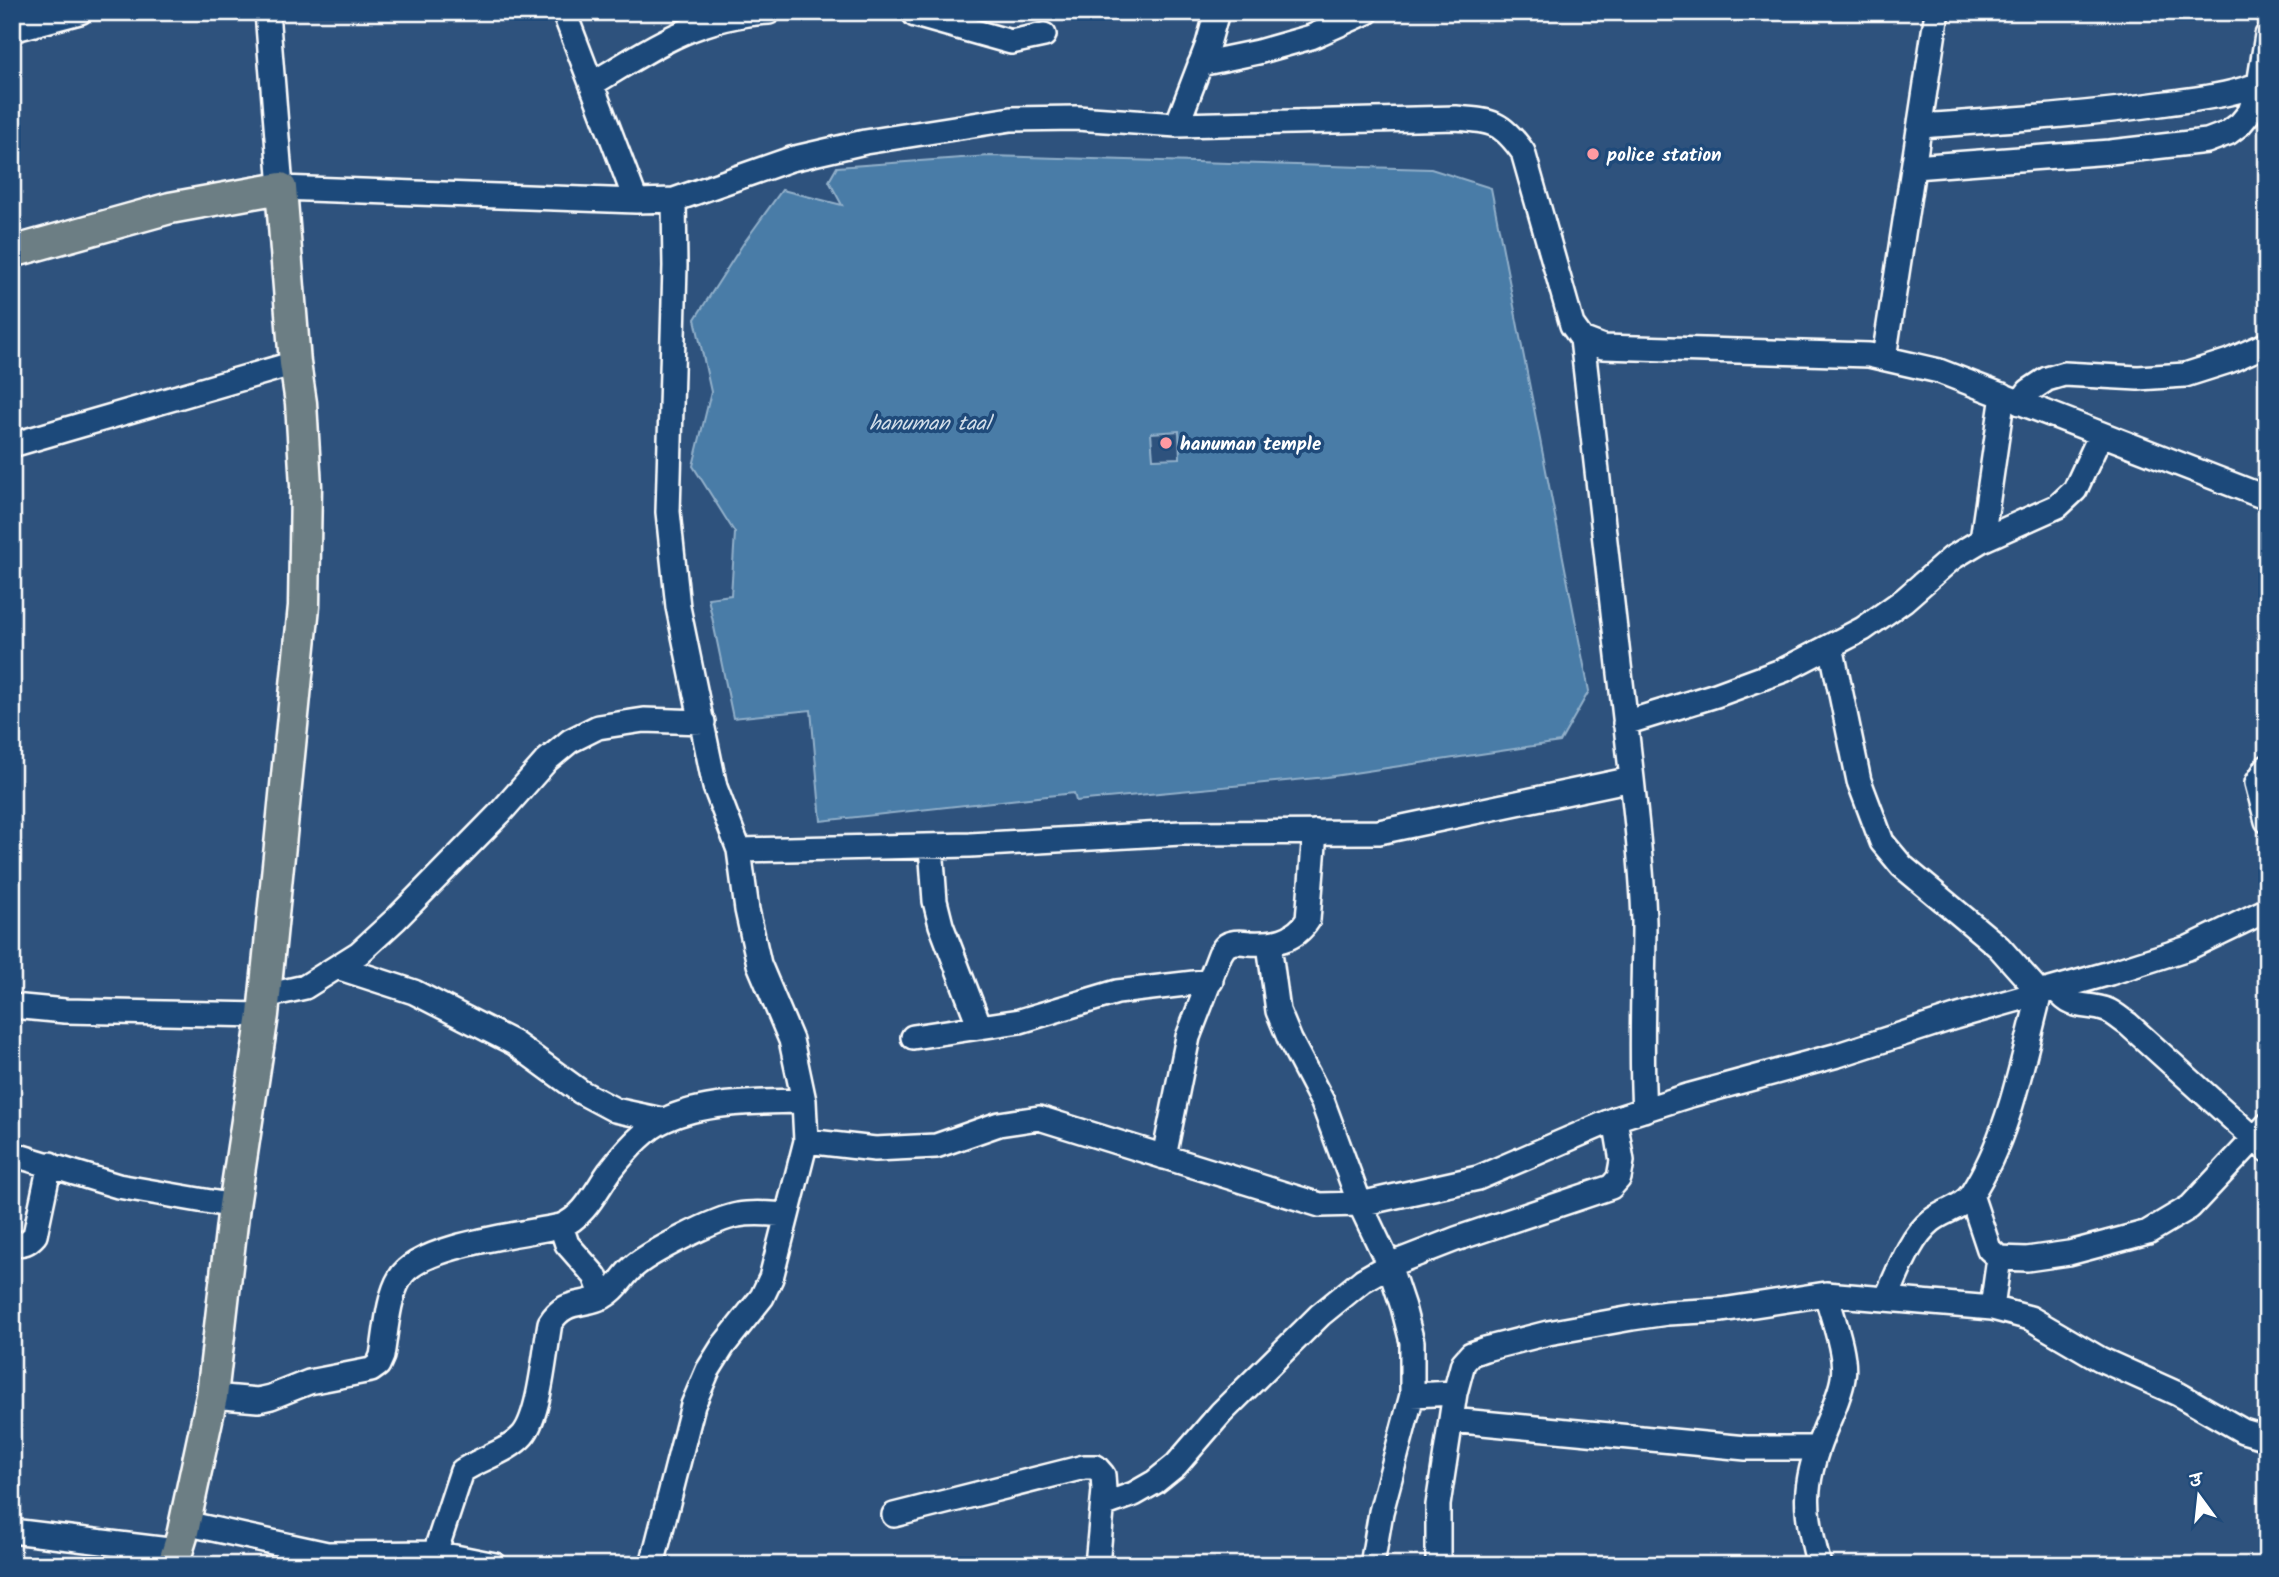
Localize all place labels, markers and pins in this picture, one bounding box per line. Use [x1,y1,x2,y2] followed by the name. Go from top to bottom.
[1606,141,1722,171] place label: police station
[1585,146,1601,162] marker: police station
[1180,430,1321,460] place label: hanuman temple
[1158,435,1174,451] marker: hanuman temple

